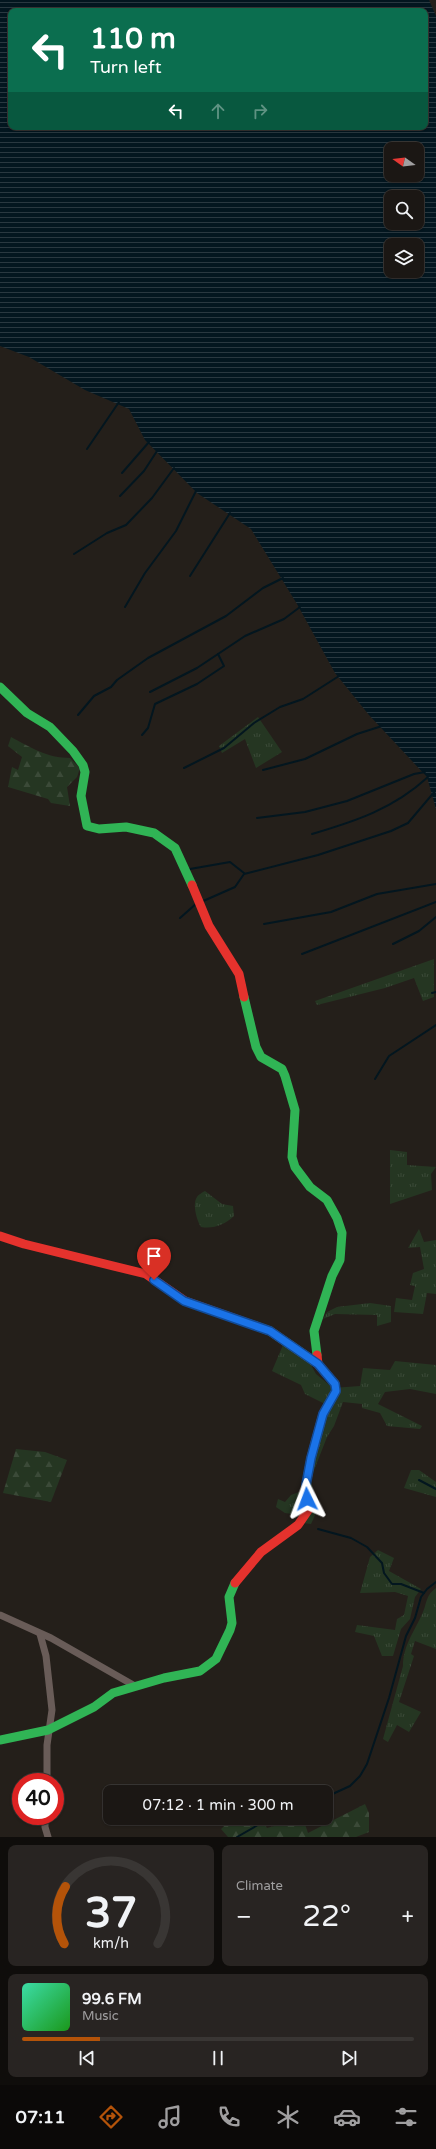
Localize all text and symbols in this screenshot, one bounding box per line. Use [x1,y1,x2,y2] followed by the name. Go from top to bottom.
[90,22,176,56] text: 110 m
[24,24,76,76] icon: left
[90,56,162,78] text: Turn left
[165,100,187,122] icon: left
[207,100,229,122] icon: ahead
[249,100,271,122] icon: right
[384,142,424,182] north arrow
[384,142,424,278] map controls
[384,190,424,230] button: search
[384,238,424,278] button: layers
[137,1239,171,1280] pin
[143,1245,165,1267] icon: arrive
[286,1478,328,1520] position arrow
[12,1773,64,1825] speed limit sign: 40
[143,1796,293,1814] text: 07:12 · 1 min · 300 m
[236,1878,283,1894] text: Climate
[85,1888,137,1938] text: 37
[302,1898,351,1935] text: 22°
[236,1904,252,1930] text: −
[402,1904,414,1930] text: +
[93,1934,129,1951] text: km/h
[82,1990,142,2008] text: 99.6 FM
[82,2008,119,2024] text: Music
[76,2047,98,2069] icon: previous
[207,2047,229,2069] icon: pause
[338,2047,360,2069] icon: next
[97,2103,125,2131] icon: directions
[156,2103,184,2131] icon: music
[215,2103,243,2131] icon: phone
[274,2103,302,2131] icon: climate
[333,2103,361,2131] icon: car
[392,2103,420,2131] icon: filters
[16,2106,65,2128] text: 07:11

